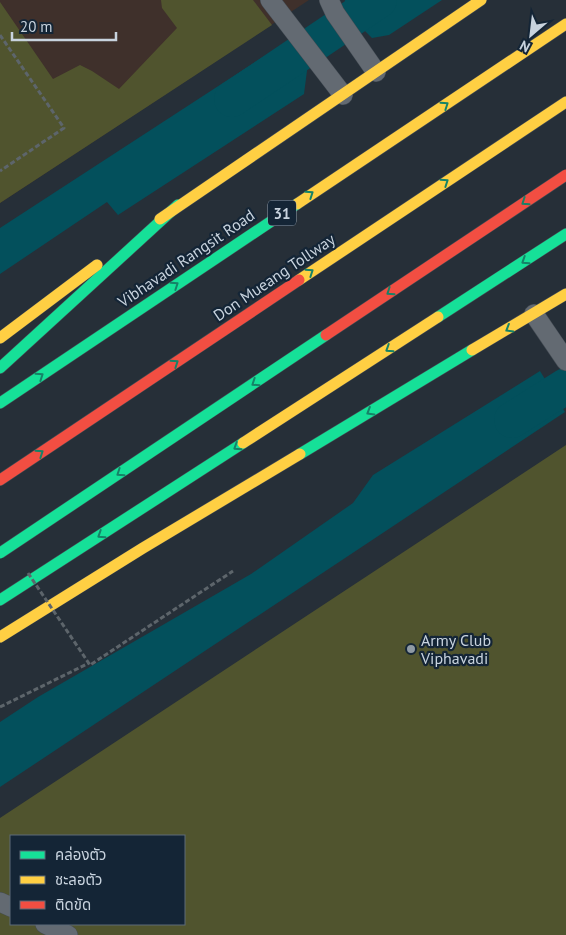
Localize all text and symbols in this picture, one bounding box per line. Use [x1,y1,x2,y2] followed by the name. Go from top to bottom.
[12,10,116,42] scale bar
[506,10,556,60] north arrow
[20,17,53,36] text: 20 m
[517,36,533,57] text: N
[440,101,449,111] one-way arrow
[440,178,449,188] one-way arrow
[305,191,314,201] one-way arrow
[522,196,531,205] one-way arrow
[268,200,296,226] road number: 31
[113,205,258,312] street label: Vibhavadi Rangsit Road
[209,229,339,325] street label: Don Mueang Tollway
[521,255,531,264] one-way arrow
[305,269,314,278] one-way arrow
[169,282,179,291] one-way arrow
[387,286,396,296] one-way arrow
[506,322,515,332] one-way arrow
[385,343,394,352] one-way arrow
[170,360,179,369] one-way arrow
[35,373,44,382] one-way arrow
[251,376,260,386] one-way arrow
[366,406,375,416] one-way arrow
[234,441,243,450] one-way arrow
[35,450,44,459] one-way arrow
[116,467,126,476] one-way arrow
[97,529,107,538] one-way arrow
[420,630,491,668] place label: Army Club Viphavadi
[405,643,417,655] marker: Army Club Viphavadi
[10,835,185,925] legend
[55,845,106,864] text: คล่องตัว
[55,870,102,889] text: ชะลอตัว
[55,895,91,914] text: ติดขัด

